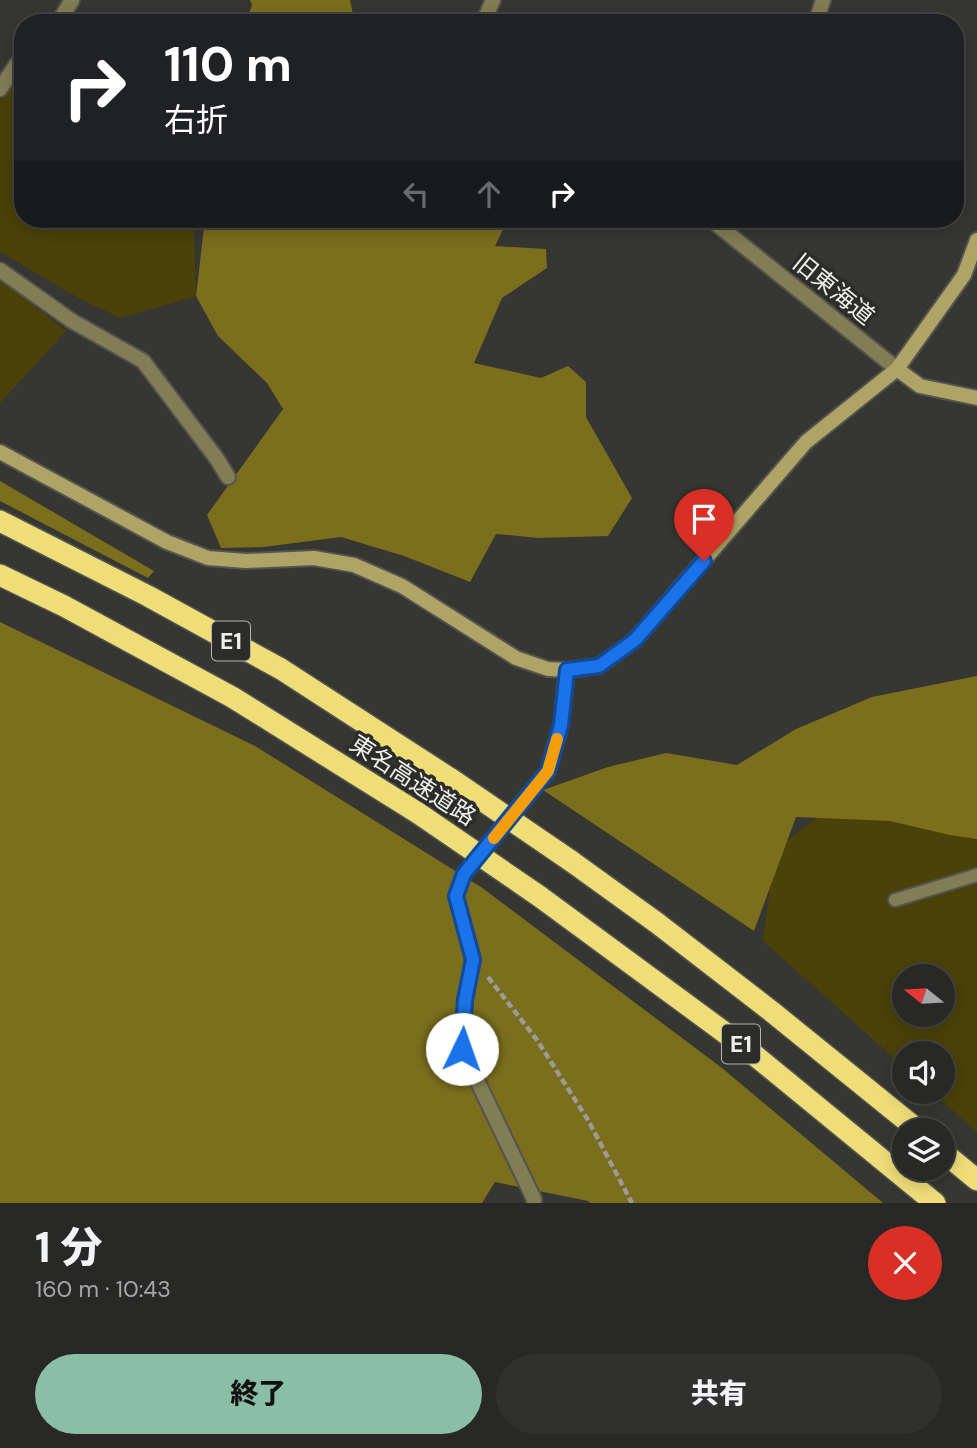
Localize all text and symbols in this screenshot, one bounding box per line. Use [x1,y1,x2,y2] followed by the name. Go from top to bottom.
[164,32,292,96] text: 110 m
[49,42,140,133] icon: right
[164,99,228,141] text: 右折
[397,175,435,213] icon: left
[470,175,508,213] icon: ahead
[543,175,581,213] icon: right
[787,247,881,331] street label: 旧東海道
[674,489,734,561] pin
[685,500,723,538] icon: arrive
[212,622,250,660] road number: E1
[344,728,482,832] street label: 東名高速道路
[892,964,956,1027] north arrow
[892,964,955,1181] map controls
[425,1012,499,1086] position arrow
[722,1024,760,1064] road number: E1
[892,1041,955,1104] button: sound
[892,1118,955,1181] button: layers
[35,1220,102,1275] text: 1 分
[868,1226,942,1300] button: close
[35,1274,171,1304] text: 160 m · 10:43
[35,1354,482,1434] button: 終了
[496,1354,942,1434] button: 共有

